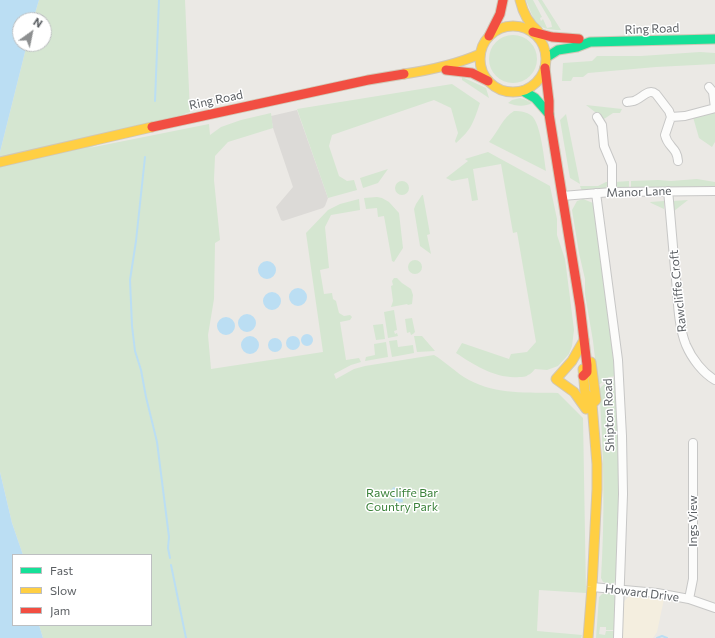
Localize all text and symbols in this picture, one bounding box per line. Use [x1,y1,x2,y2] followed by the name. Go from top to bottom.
[12,12,52,52] north arrow
[31,15,45,30] text: N
[624,21,680,37] street label: Ring Road
[188,87,244,113] street label: Ring Road
[606,184,672,200] street label: Manor Lane
[667,249,689,333] street label: Rawcliffe Croft
[601,378,617,452] street label: Shipton Road
[366,486,438,514] park label: Rawcliffe Bar Country Park
[686,495,700,547] street label: Ings View
[12,554,152,626] legend
[50,563,73,577] text: Fast
[604,581,680,605] street label: Howard Drive
[50,583,77,597] text: Slow
[50,603,70,617] text: Jam

